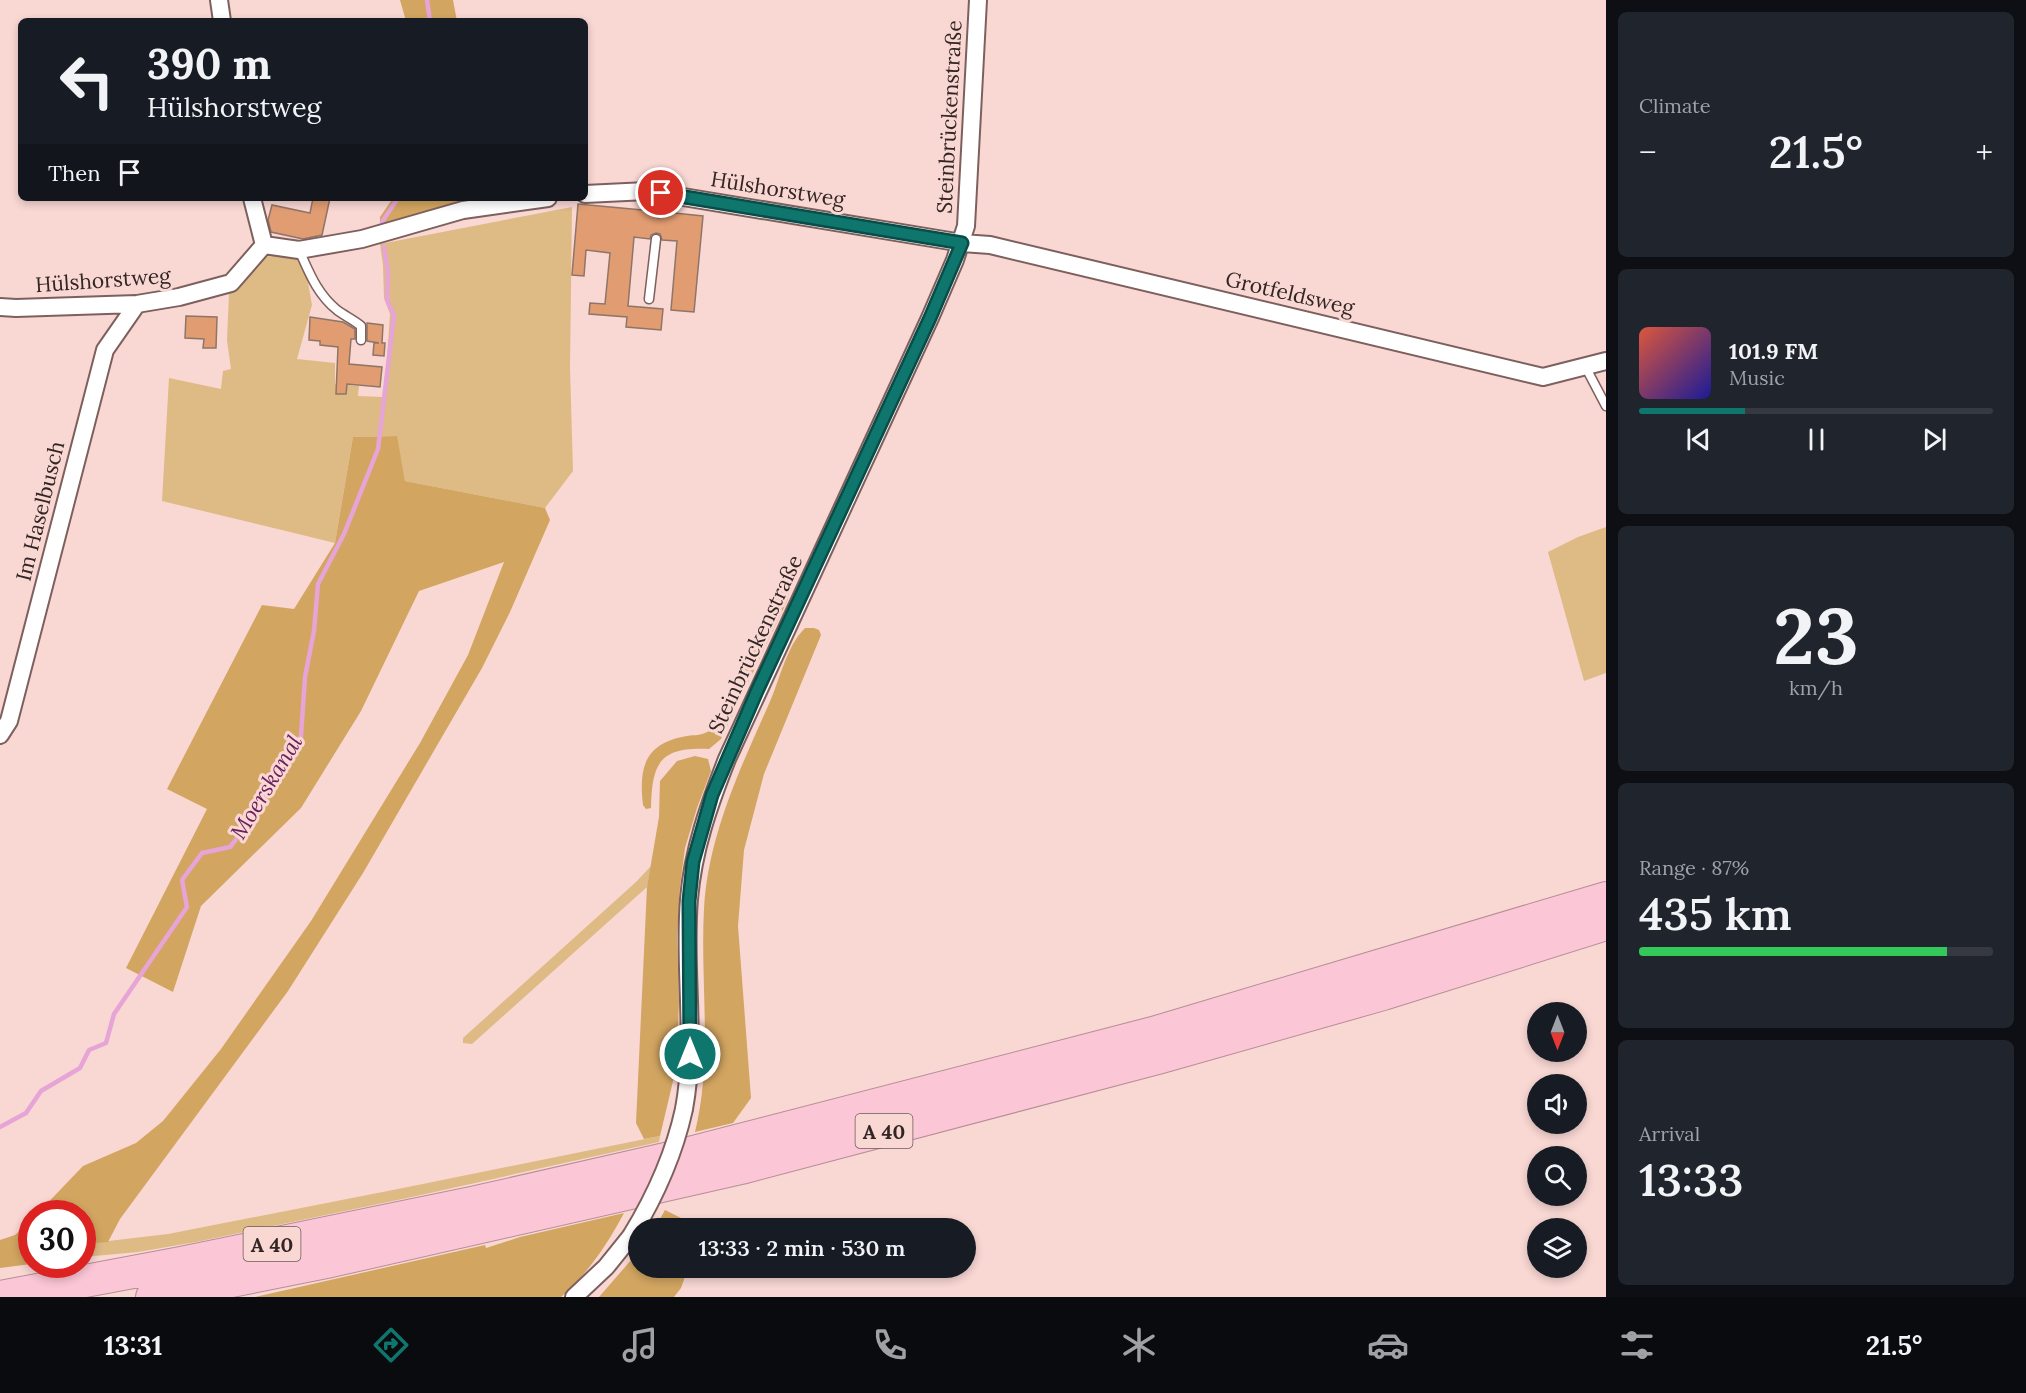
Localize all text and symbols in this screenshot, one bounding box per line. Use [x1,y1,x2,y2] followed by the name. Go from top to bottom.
[930,20,968,214] street label: Steinbrückenstraße
[147,37,271,91] text: 390 m
[48,42,126,120] icon: left
[147,90,321,124] text: Hülshorstweg
[1639,93,1711,118] text: Climate
[1769,123,1863,180] text: 21.5°
[1639,131,1657,173] text: −
[1976,131,1993,173] text: +
[113,156,146,189] icon: arrive
[48,159,101,187] text: Then
[709,165,847,213] street label: Hülshorstweg
[635,167,686,218] pin
[644,176,677,209] icon: arrive
[34,262,172,298] street label: Hülshorstweg
[1223,265,1357,321] street label: Grotfeldsweg
[1729,337,1818,365] text: 101.9 FM
[1729,365,1785,390] text: Music
[1682,423,1715,456] icon: previous
[1800,423,1833,456] icon: pause
[1918,423,1951,456] icon: next
[10,438,70,584] street label: Im Haselbusch
[702,551,808,737] street label: Steinbrückenstraße
[1773,586,1859,685] text: 23
[1789,675,1843,700] text: km/h
[224,730,308,844] water label: Moerskanal
[1639,855,1749,880] text: Range · 87%
[1639,885,1792,942] text: 435 km
[1527,1002,1587,1062] north arrow
[1527,1002,1587,1278] map controls
[658,1022,722,1086] position arrow
[1527,1074,1587,1134] button: sound
[856,1114,912,1148] road number: A 40
[1639,1121,1700,1146] text: Arrival
[1527,1146,1587,1206] button: search
[1639,1151,1743,1208] text: 13:33
[18,1200,96,1278] speed limit sign: 30
[1527,1218,1587,1278] button: layers
[244,1227,300,1261] road number: A 40
[699,1234,905,1262] text: 13:33 · 2 min · 530 m
[370,1324,412,1366] icon: directions
[619,1324,661,1366] icon: music
[869,1324,911,1366] icon: phone
[1118,1324,1160,1366] icon: climate
[1367,1324,1409,1366] icon: car
[1616,1324,1658,1366] icon: filters
[104,1328,163,1362] text: 13:31
[1866,1328,1922,1362] text: 21.5°

